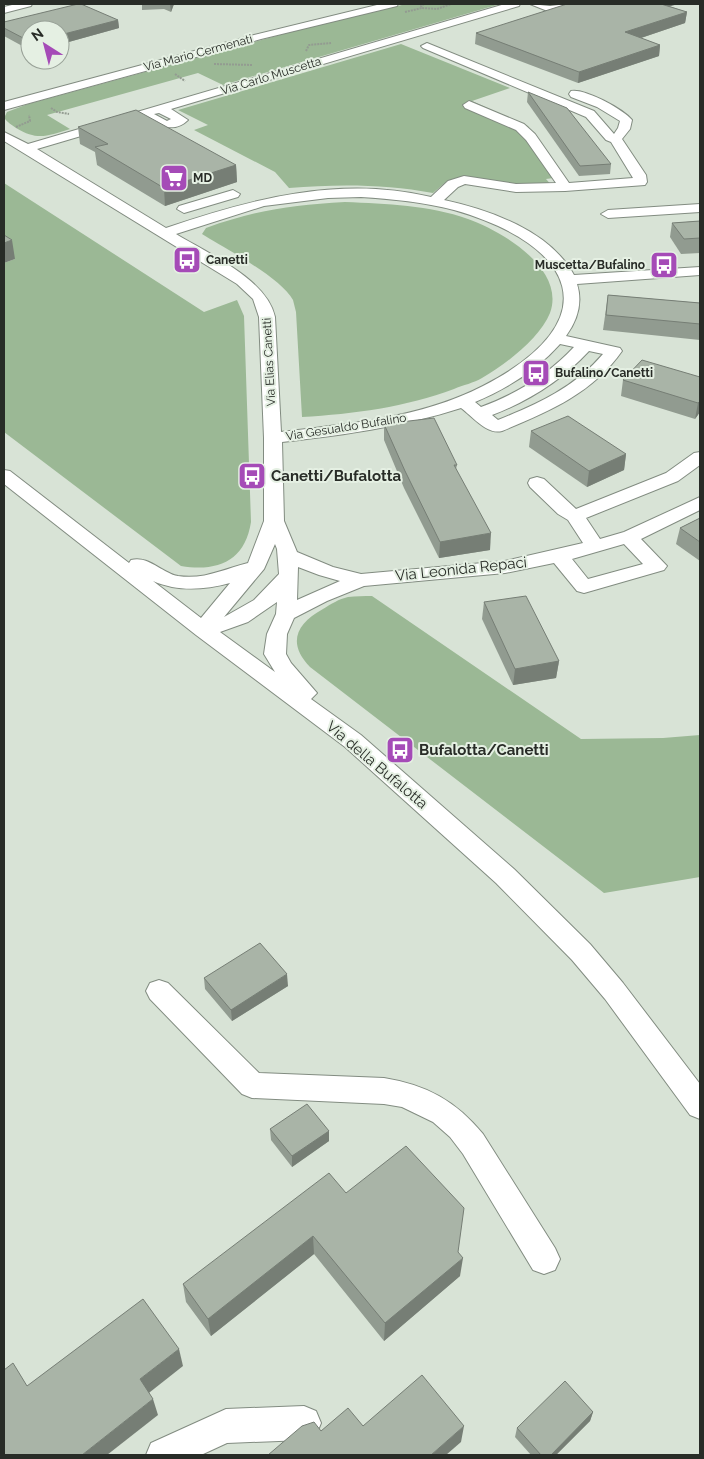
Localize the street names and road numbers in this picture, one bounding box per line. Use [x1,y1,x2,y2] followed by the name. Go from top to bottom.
[142,32,254,74] street label: Via Mario Cermenati
[219,54,323,98] street label: Via Carlo Muscetta
[260,318,278,406] street label: Via Elias Canetti
[285,411,407,443] street label: Via Gesualdo Bufalino
[394,553,528,585] street label: Via Leonida Repaci
[323,717,431,813] street label: Via della Bufalotta

